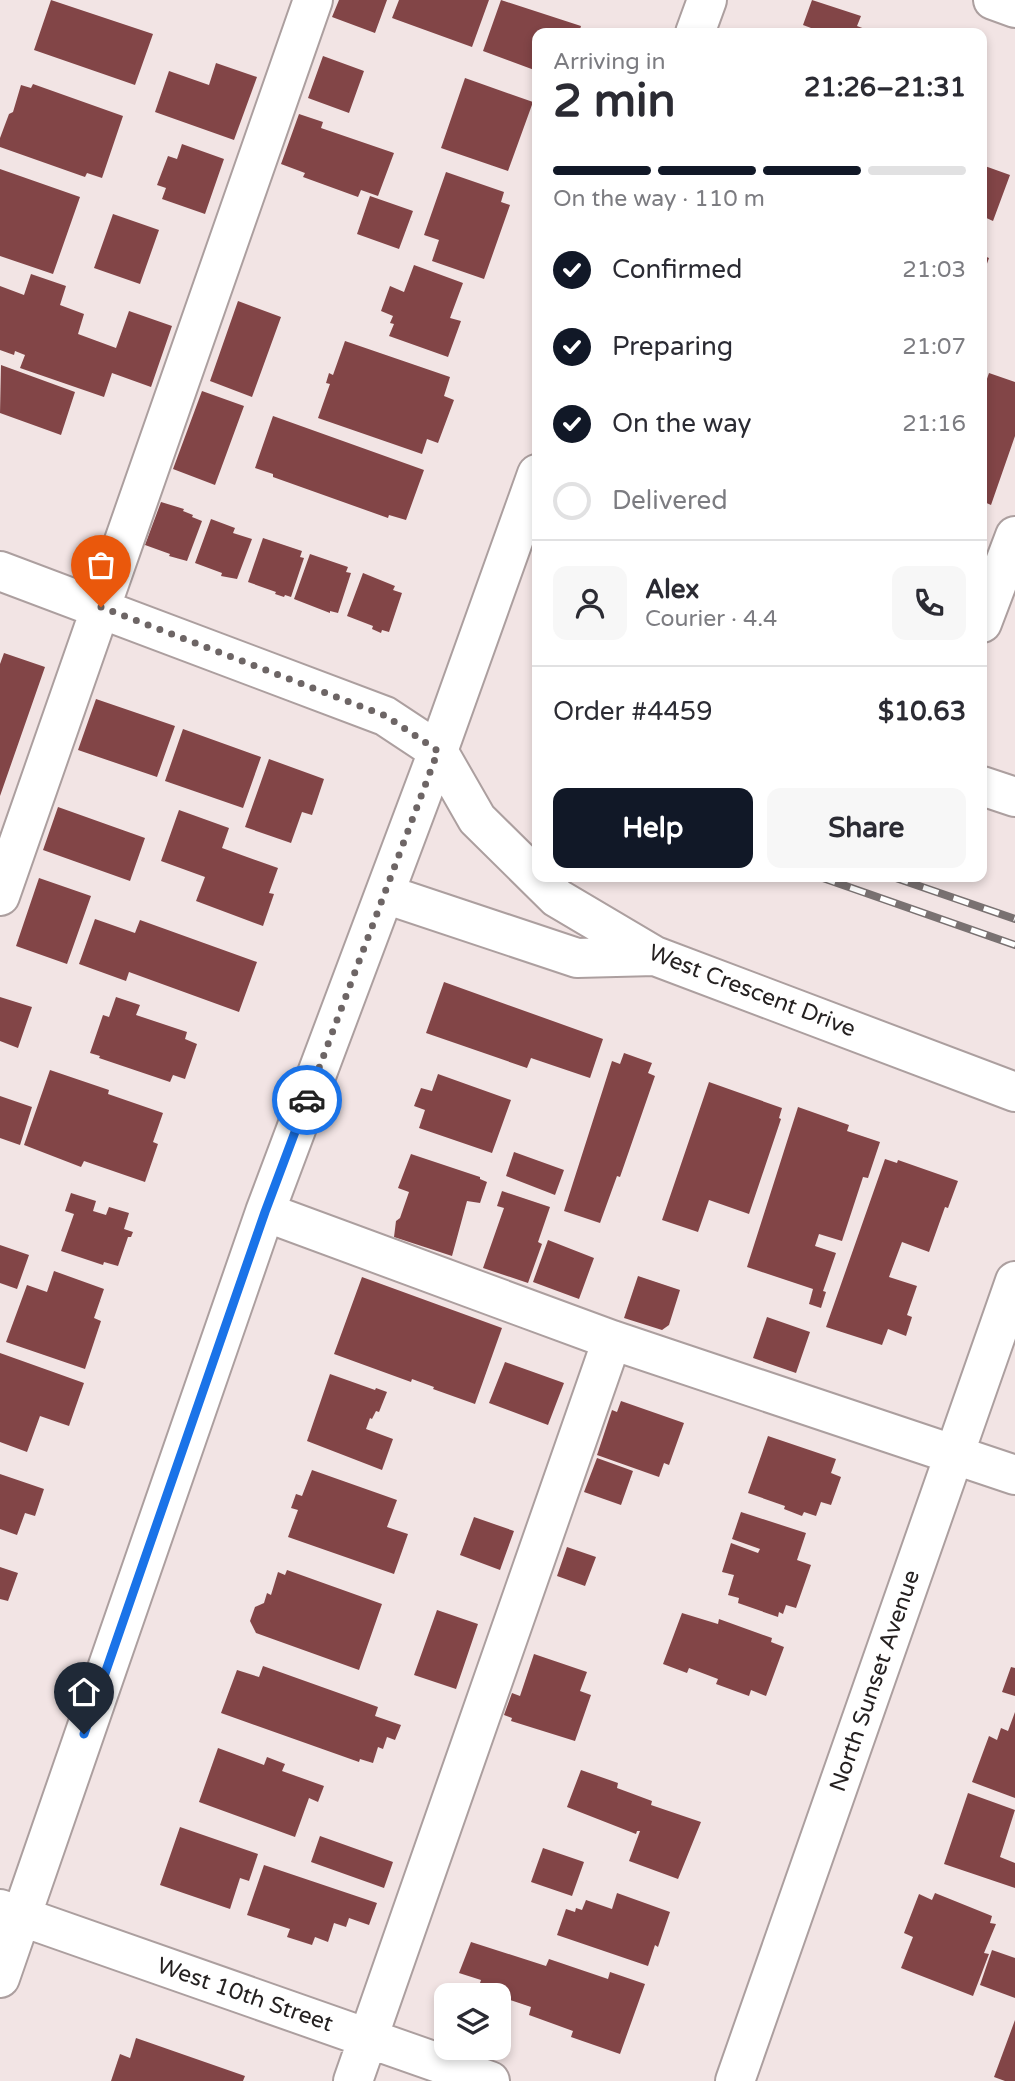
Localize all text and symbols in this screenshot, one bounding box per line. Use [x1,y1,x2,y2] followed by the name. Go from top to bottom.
[553,48,666,76] text: Arriving in
[804,72,966,103] text: 21:26–21:31
[553,74,676,129] text: 2 min
[553,185,765,213] text: On the way · 110 m
[553,251,591,289] icon: check
[612,254,742,285] text: Confirmed
[902,256,966,284] text: 21:03
[553,328,591,366] icon: check
[612,331,733,362] text: Preparing
[902,333,966,361] text: 21:07
[553,405,591,443] icon: check
[612,408,752,439] text: On the way
[902,410,966,438] text: 21:16
[612,485,728,516] text: Delivered
[71,535,131,607] pin
[82,546,120,584] icon: bag
[553,566,627,640] button: person
[892,566,966,640] button: phone
[645,574,699,605] text: Alex
[645,605,777,633] text: Courier · 4.4
[553,696,713,727] text: Order #4459
[878,696,966,727] text: $10.63
[553,788,753,868] button: Help
[767,788,966,868] button: Share
[644,939,860,1043] street label: West Crescent Drive
[272,1065,342,1135] courier
[288,1081,326,1119] icon: car
[824,1566,926,1796] street label: North Sunset Avenue
[54,1662,114,1734] pin
[65,1673,103,1711] icon: home
[153,1952,337,2038] street label: West 10th Street
[434,1983,511,2060] map controls
[434,1983,511,2060] button: layers

